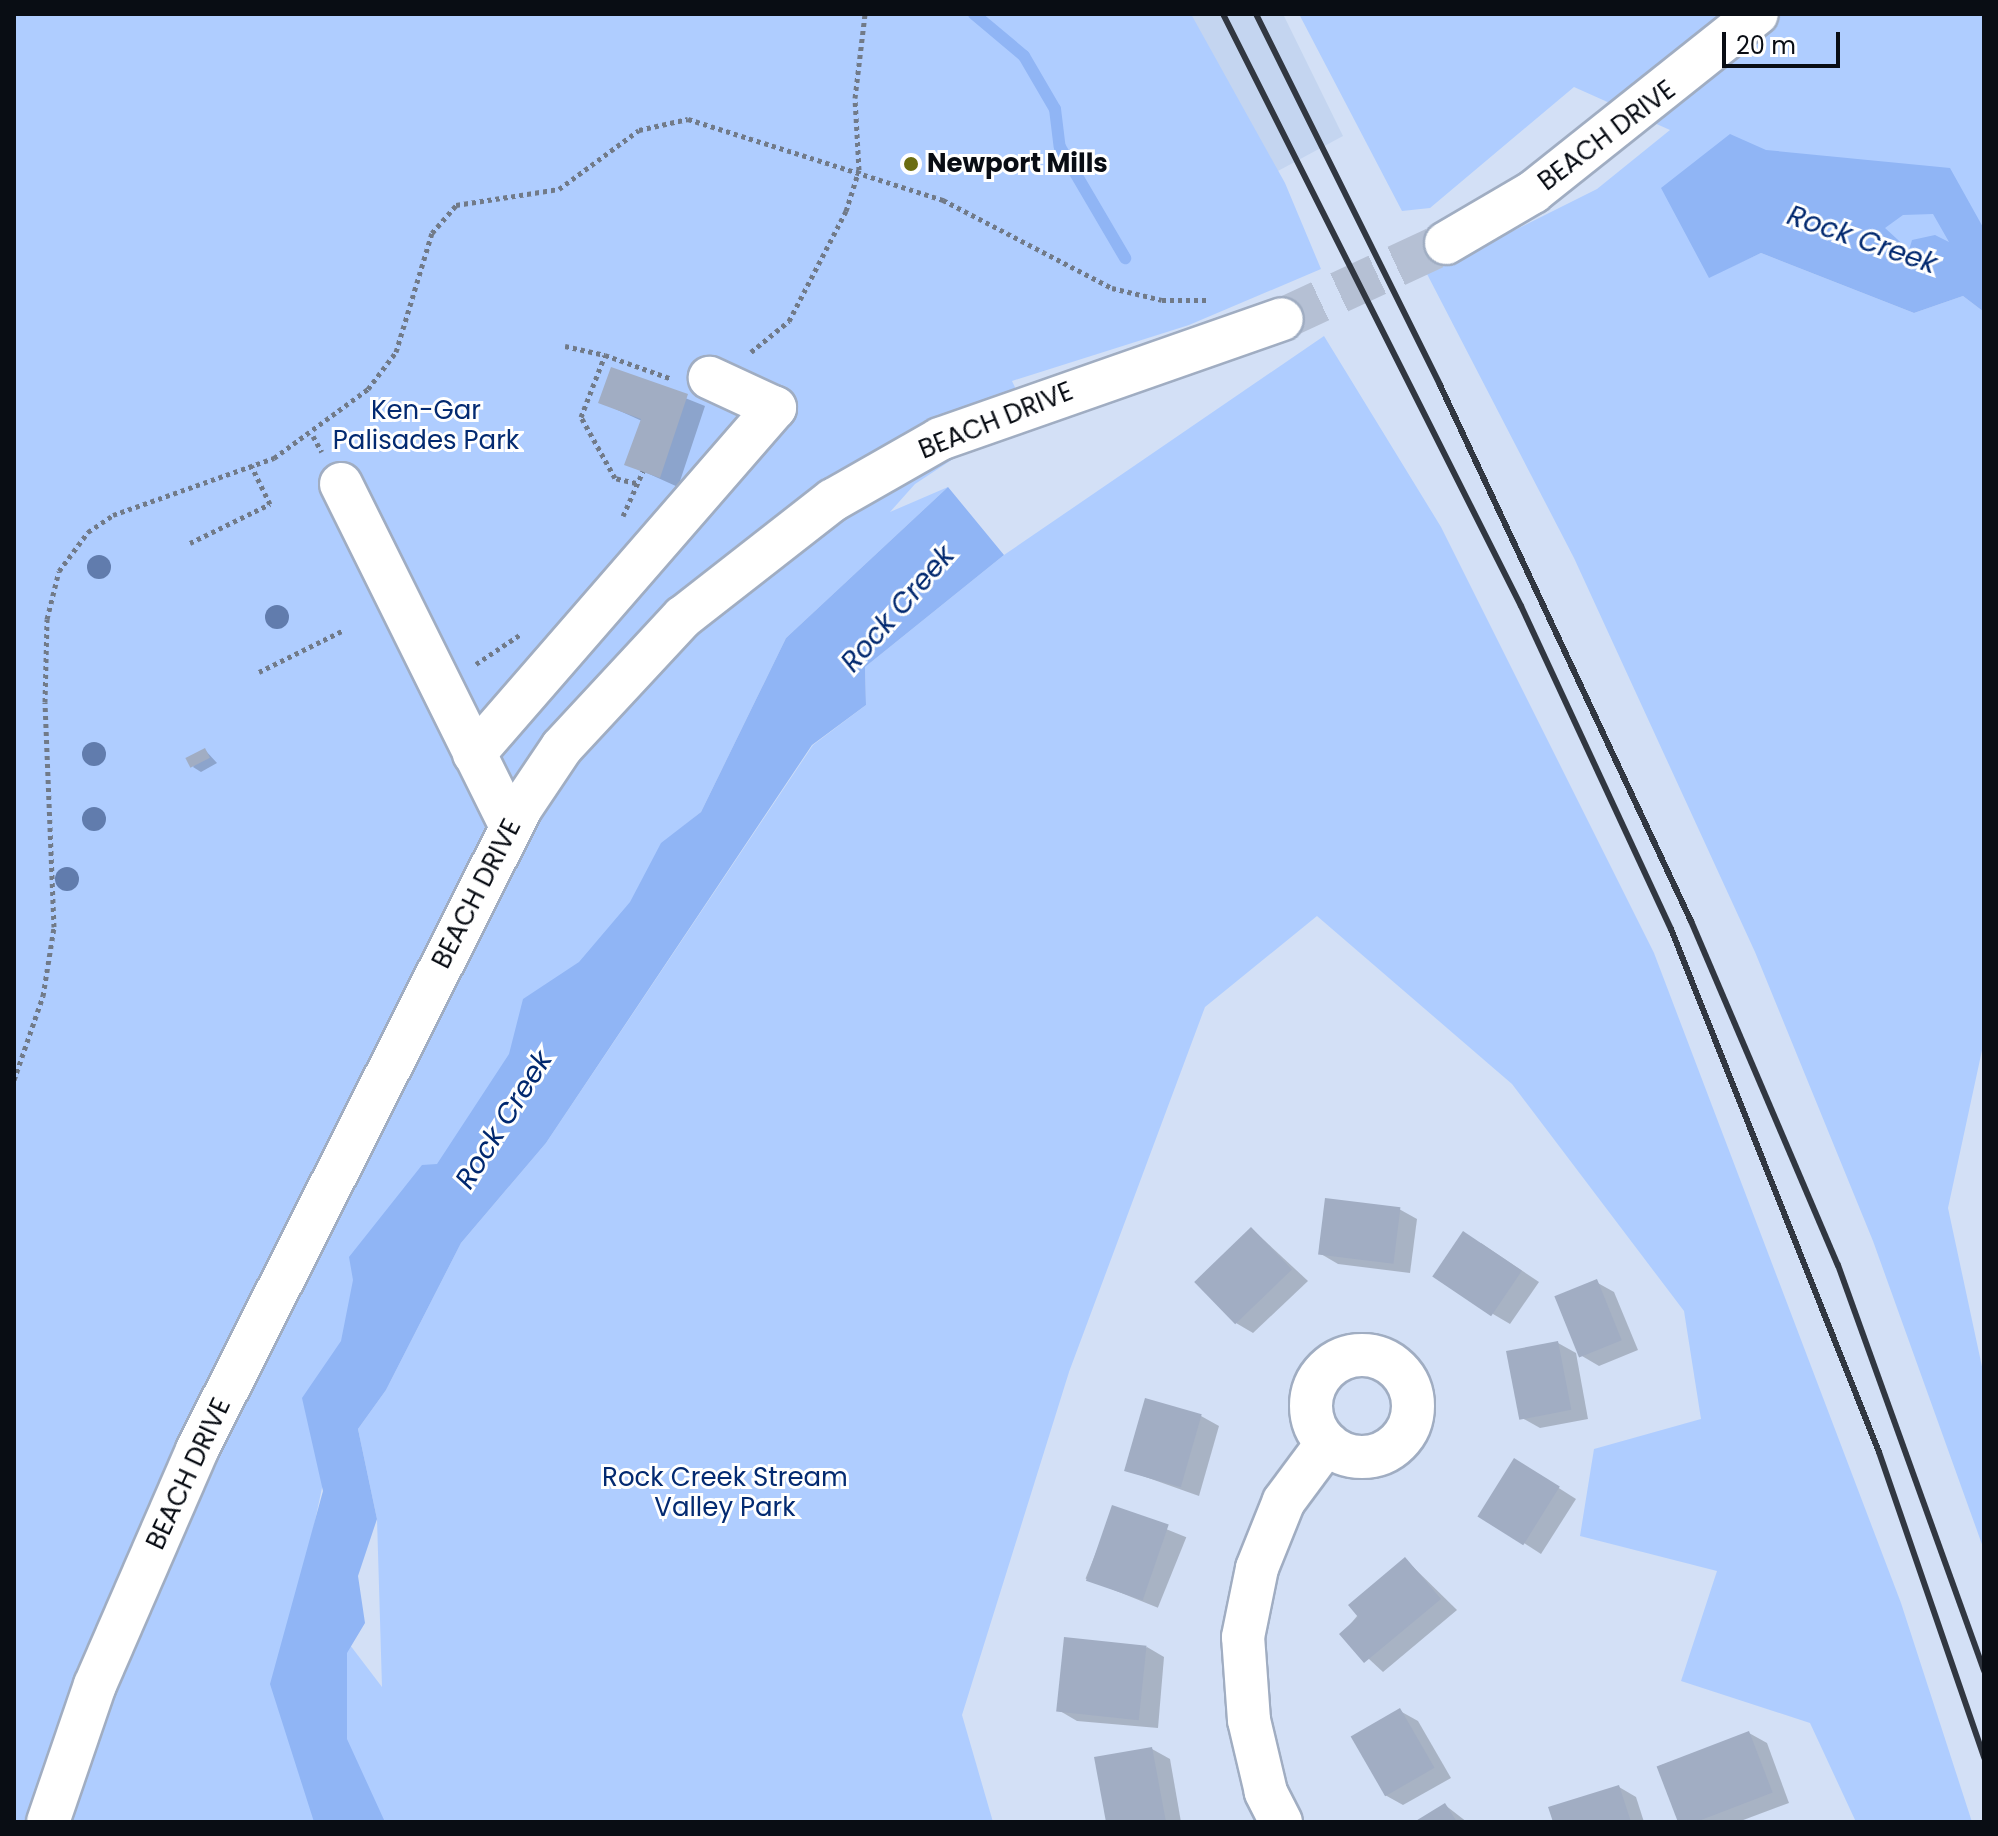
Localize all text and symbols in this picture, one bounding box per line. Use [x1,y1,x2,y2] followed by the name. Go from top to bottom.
[1726,16,1844,66] scale bar
[1736,29,1796,62] text: 20 m
[1532,74,1682,198] street label: BEACH DRIVE
[927,148,1108,180] place label: Newport Mills
[902,155,920,173] marker: Newport Mills
[1783,199,1941,281] water label: Rock Creek
[914,376,1078,466] street label: BEACH DRIVE
[333,395,519,456] park label: Ken-Gar Palisades Park
[834,539,962,679] water label: Rock Creek
[426,814,528,974] street label: BEACH DRIVE
[448,1045,560,1195] water label: Rock Creek
[140,1393,238,1555] street label: BEACH DRIVE
[602,1462,848,1524] park label: Rock Creek Stream Valley Park

